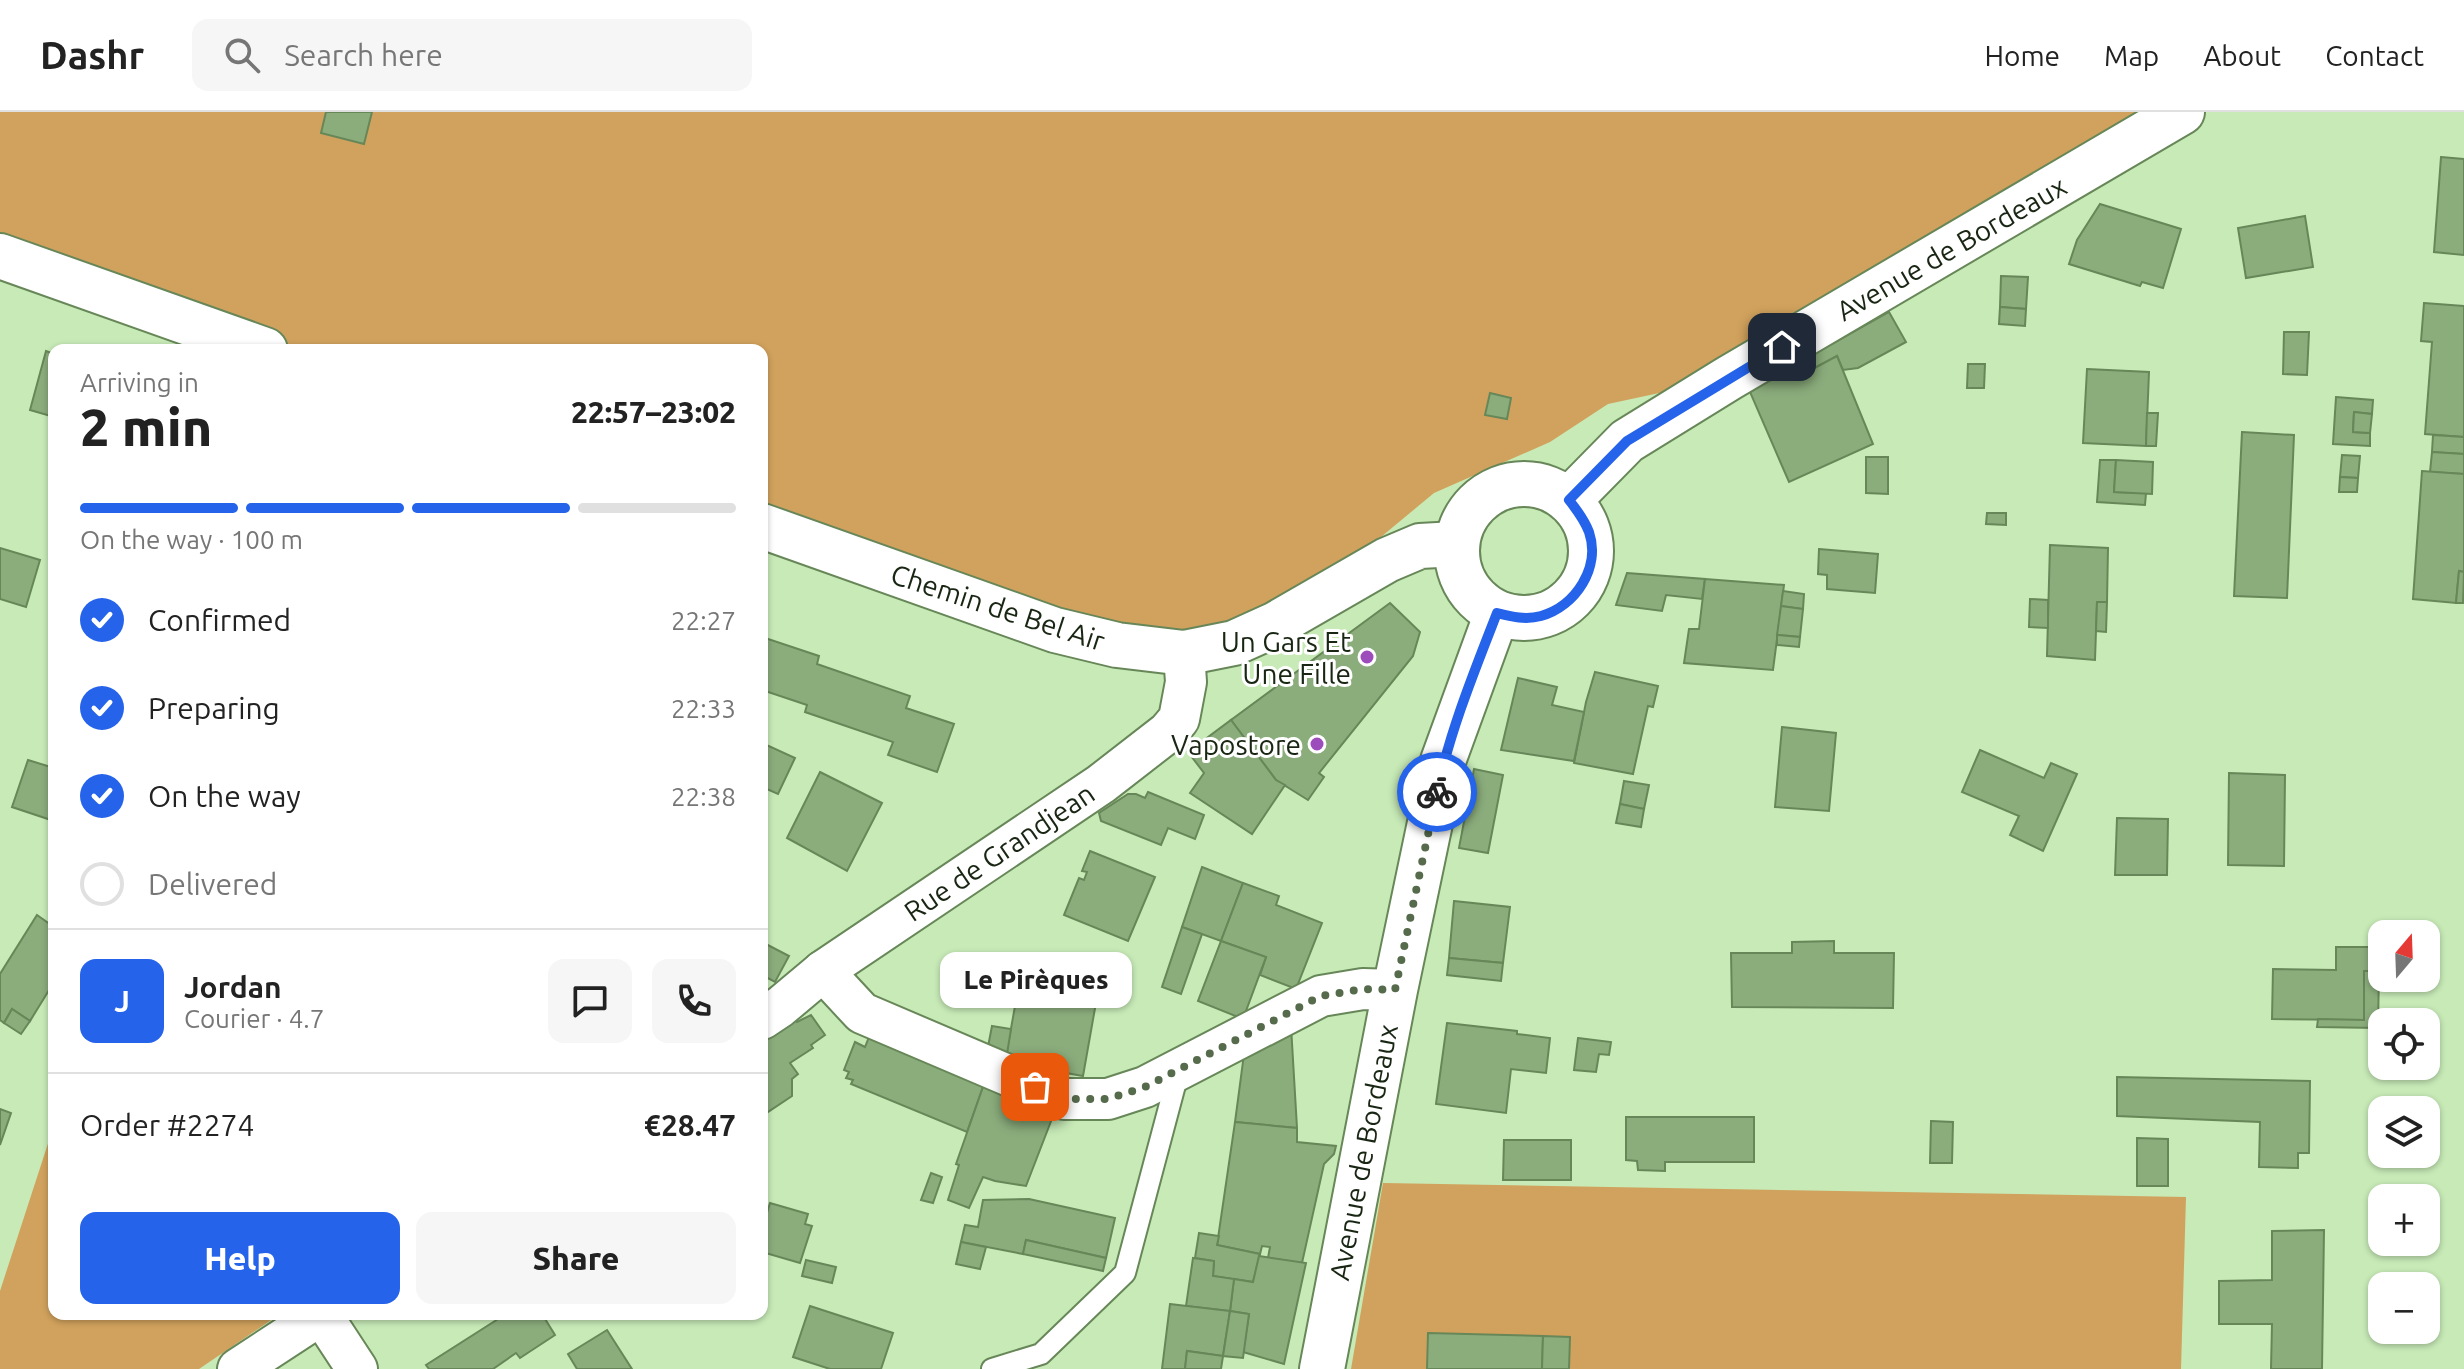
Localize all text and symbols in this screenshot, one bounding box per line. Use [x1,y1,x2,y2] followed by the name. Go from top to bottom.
[192,19,752,91] search box
[220,33,264,77] icon: search
[40,34,144,76] text: Dashr
[284,38,443,72] text: Search here
[1985,40,2060,71] text: Home
[2104,40,2159,71] text: Map
[2203,40,2281,71] text: About
[2325,40,2424,71] text: Contact
[1831,170,2071,326] street label: Avenue de Bordeaux
[1748,313,1816,381] pin
[1760,325,1804,369] icon: home
[80,368,199,397] text: Arriving in
[571,395,736,429] text: 22:57–23:02
[80,398,212,456] text: 2 min
[80,525,303,554] text: On the way · 100 m
[887,558,1109,656] street label: Chemin de Bel Air
[80,598,124,642] icon: check
[148,603,291,637] text: Confirmed
[671,606,736,635] text: 22:27
[1221,626,1351,689] place label: Un Gars Et Une Fille
[1358,648,1376,666] marker: Un Gars Et Une Fille
[80,686,124,730] icon: check
[148,691,280,725] text: Preparing
[671,694,736,723] text: 22:33
[1171,729,1301,760] place label: Vapostore
[1308,735,1326,753] marker: Vapostore
[1397,752,1477,832] courier
[1415,770,1459,814] icon: bike
[80,774,124,818] icon: check
[898,777,1100,927] street label: Rue de Grandjean
[148,779,301,813] text: On the way
[671,782,736,811] text: 22:38
[148,867,277,901] text: Delivered
[2368,920,2440,992] north arrow
[2368,920,2440,1344] map controls
[939,951,1131,1007] callout: Le Pirèques
[548,959,632,1043] button: chat
[652,959,736,1043] button: phone
[963,965,1109,994] text: Le Pirèques
[184,970,282,1004] text: Jordan
[114,984,130,1018] text: J
[184,1004,324,1033] text: Courier · 4.7
[2368,1008,2440,1080] button: locate
[1323,1021,1403,1283] street label: Avenue de Bordeaux
[1001,1053,1069,1121] pin
[1013,1065,1057,1109] icon: bag
[2368,1096,2440,1168] button: layers
[80,1108,254,1142] text: Order #2274
[644,1108,736,1142] text: €28.47
[2368,1184,2440,1256] button: +
[80,1212,400,1304] button: Help
[416,1212,736,1304] button: Share
[2368,1272,2440,1344] button: −

